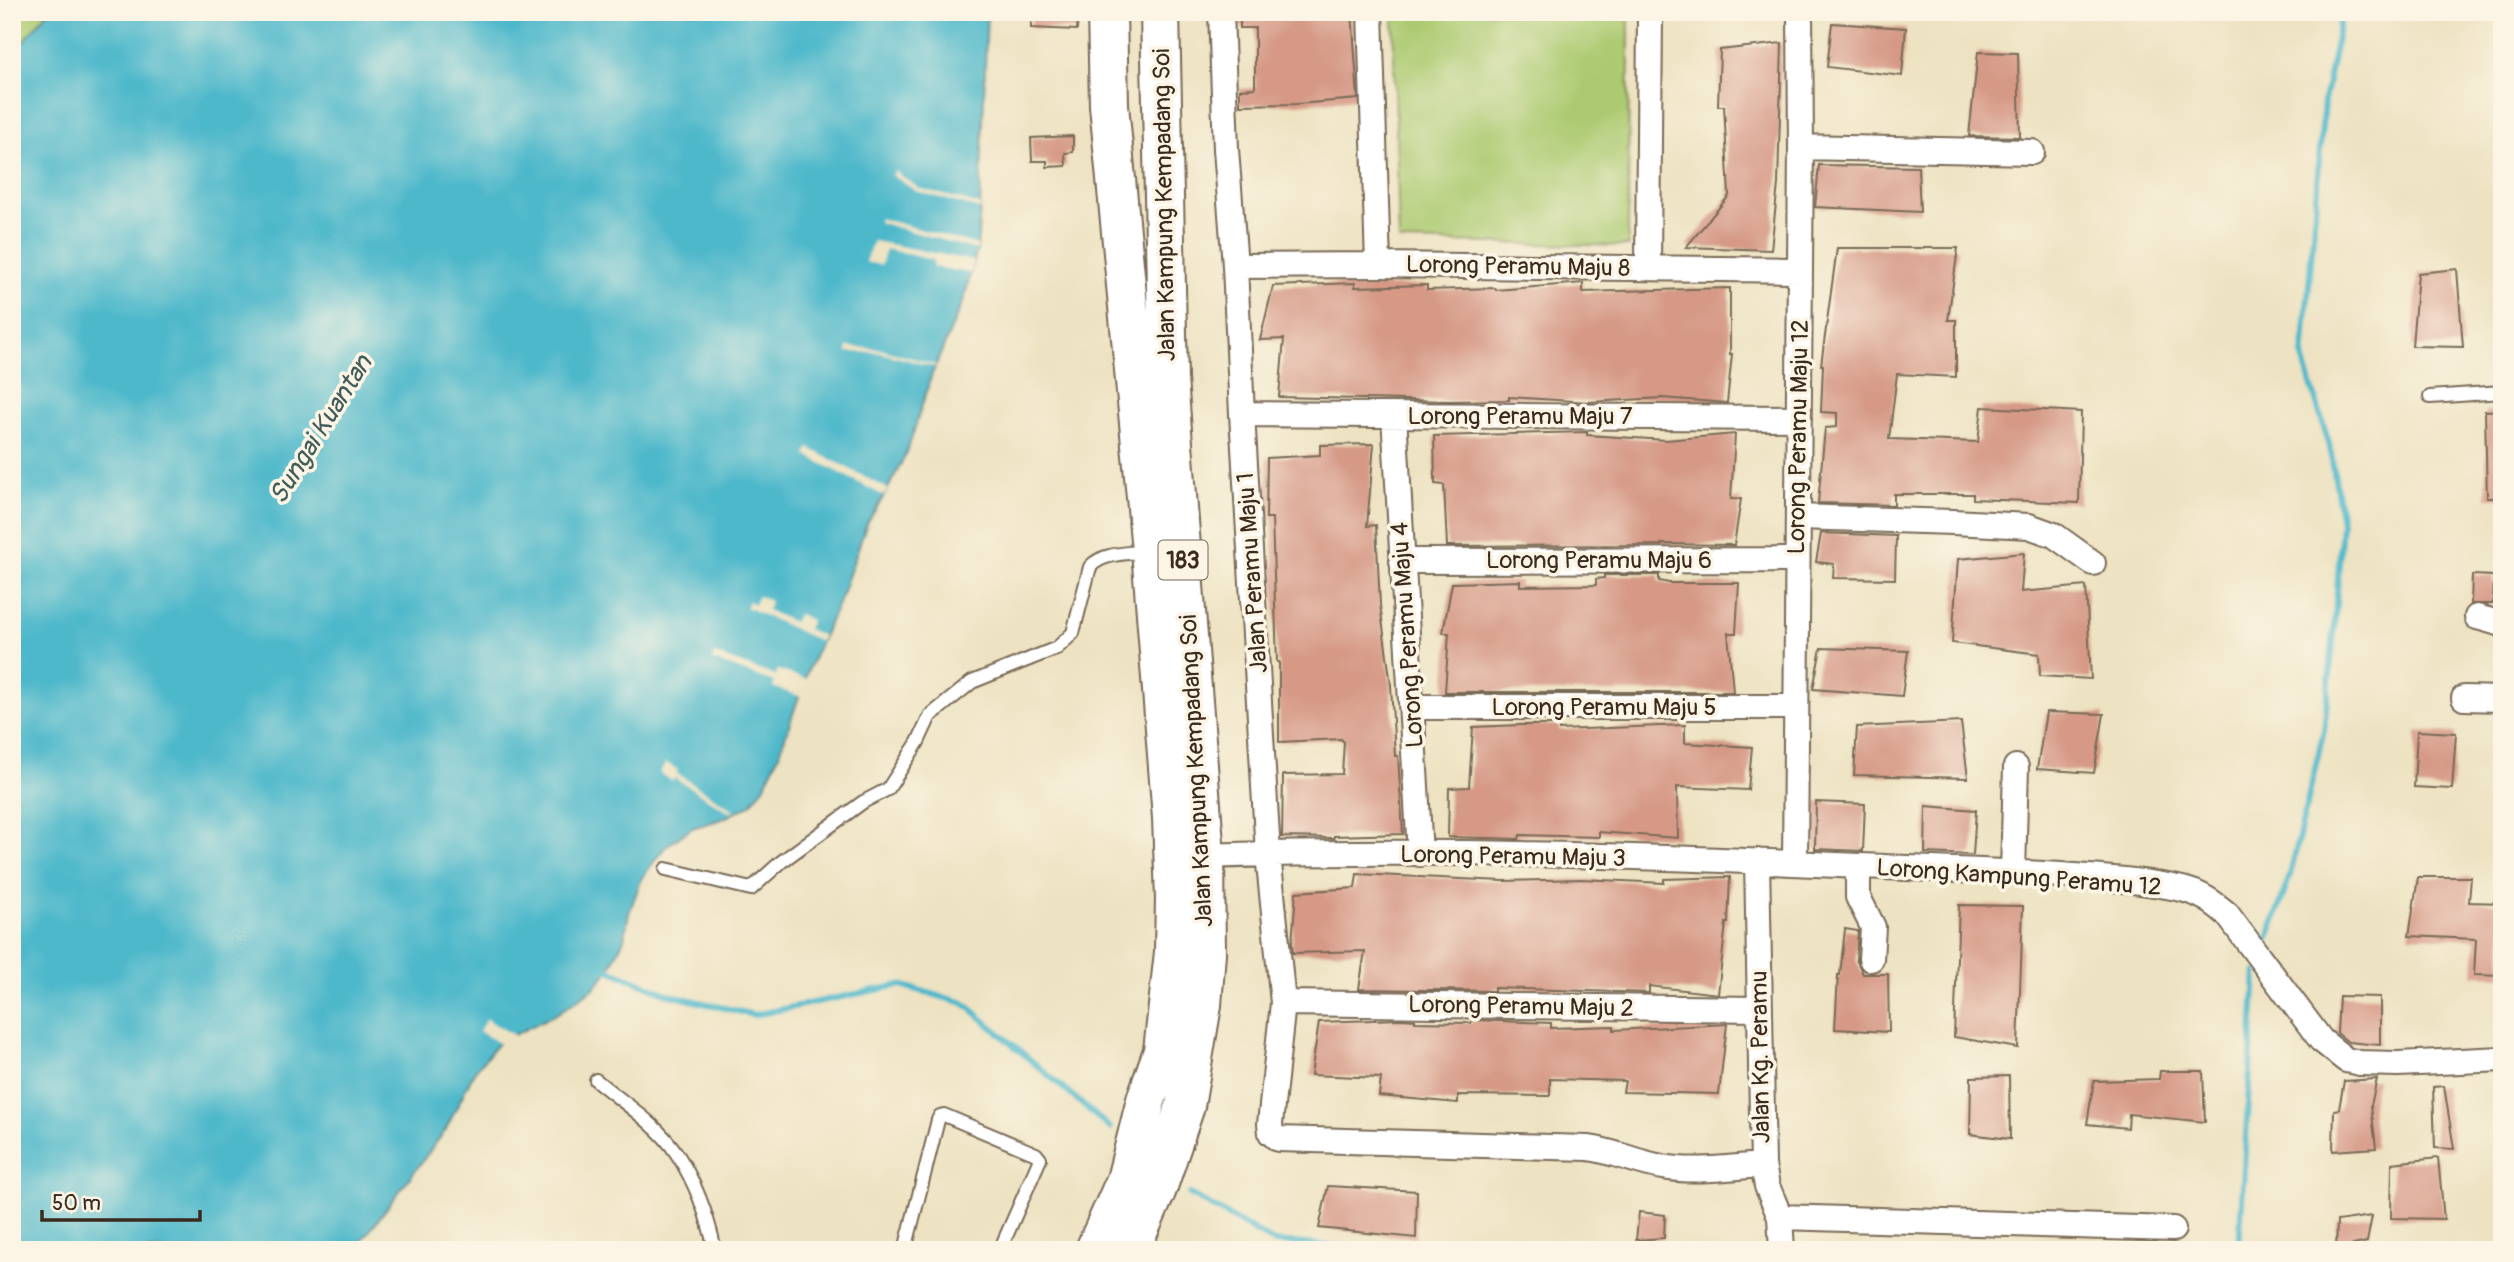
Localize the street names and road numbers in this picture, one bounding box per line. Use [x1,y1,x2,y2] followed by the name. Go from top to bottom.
[1147,48,1182,362] street label: Jalan Kampung Kempadang Soi
[1406,250,1630,283] street label: Lorong Peramu Maju 8
[1782,319,1815,555] street label: Lorong Peramu Maju 12
[1408,402,1633,431] street label: Lorong Peramu Maju 7
[1231,472,1274,674] street label: Jalan Peramu Maju 1
[1385,521,1430,749] street label: Lorong Peramu Maju 4
[1158,540,1208,580] road number: 183
[1486,546,1712,575] street label: Lorong Peramu Maju 6
[1174,614,1219,928] street label: Jalan Kampung Kempadang Soi
[1491,693,1717,722] street label: Lorong Peramu Maju 5
[1400,840,1626,873] street label: Lorong Peramu Maju 3
[1876,853,2162,902] street label: Lorong Kampung Peramu 12
[1744,970,1777,1144] street label: Jalan Kg. Peramu
[1408,990,1634,1023] street label: Lorong Peramu Maju 2

